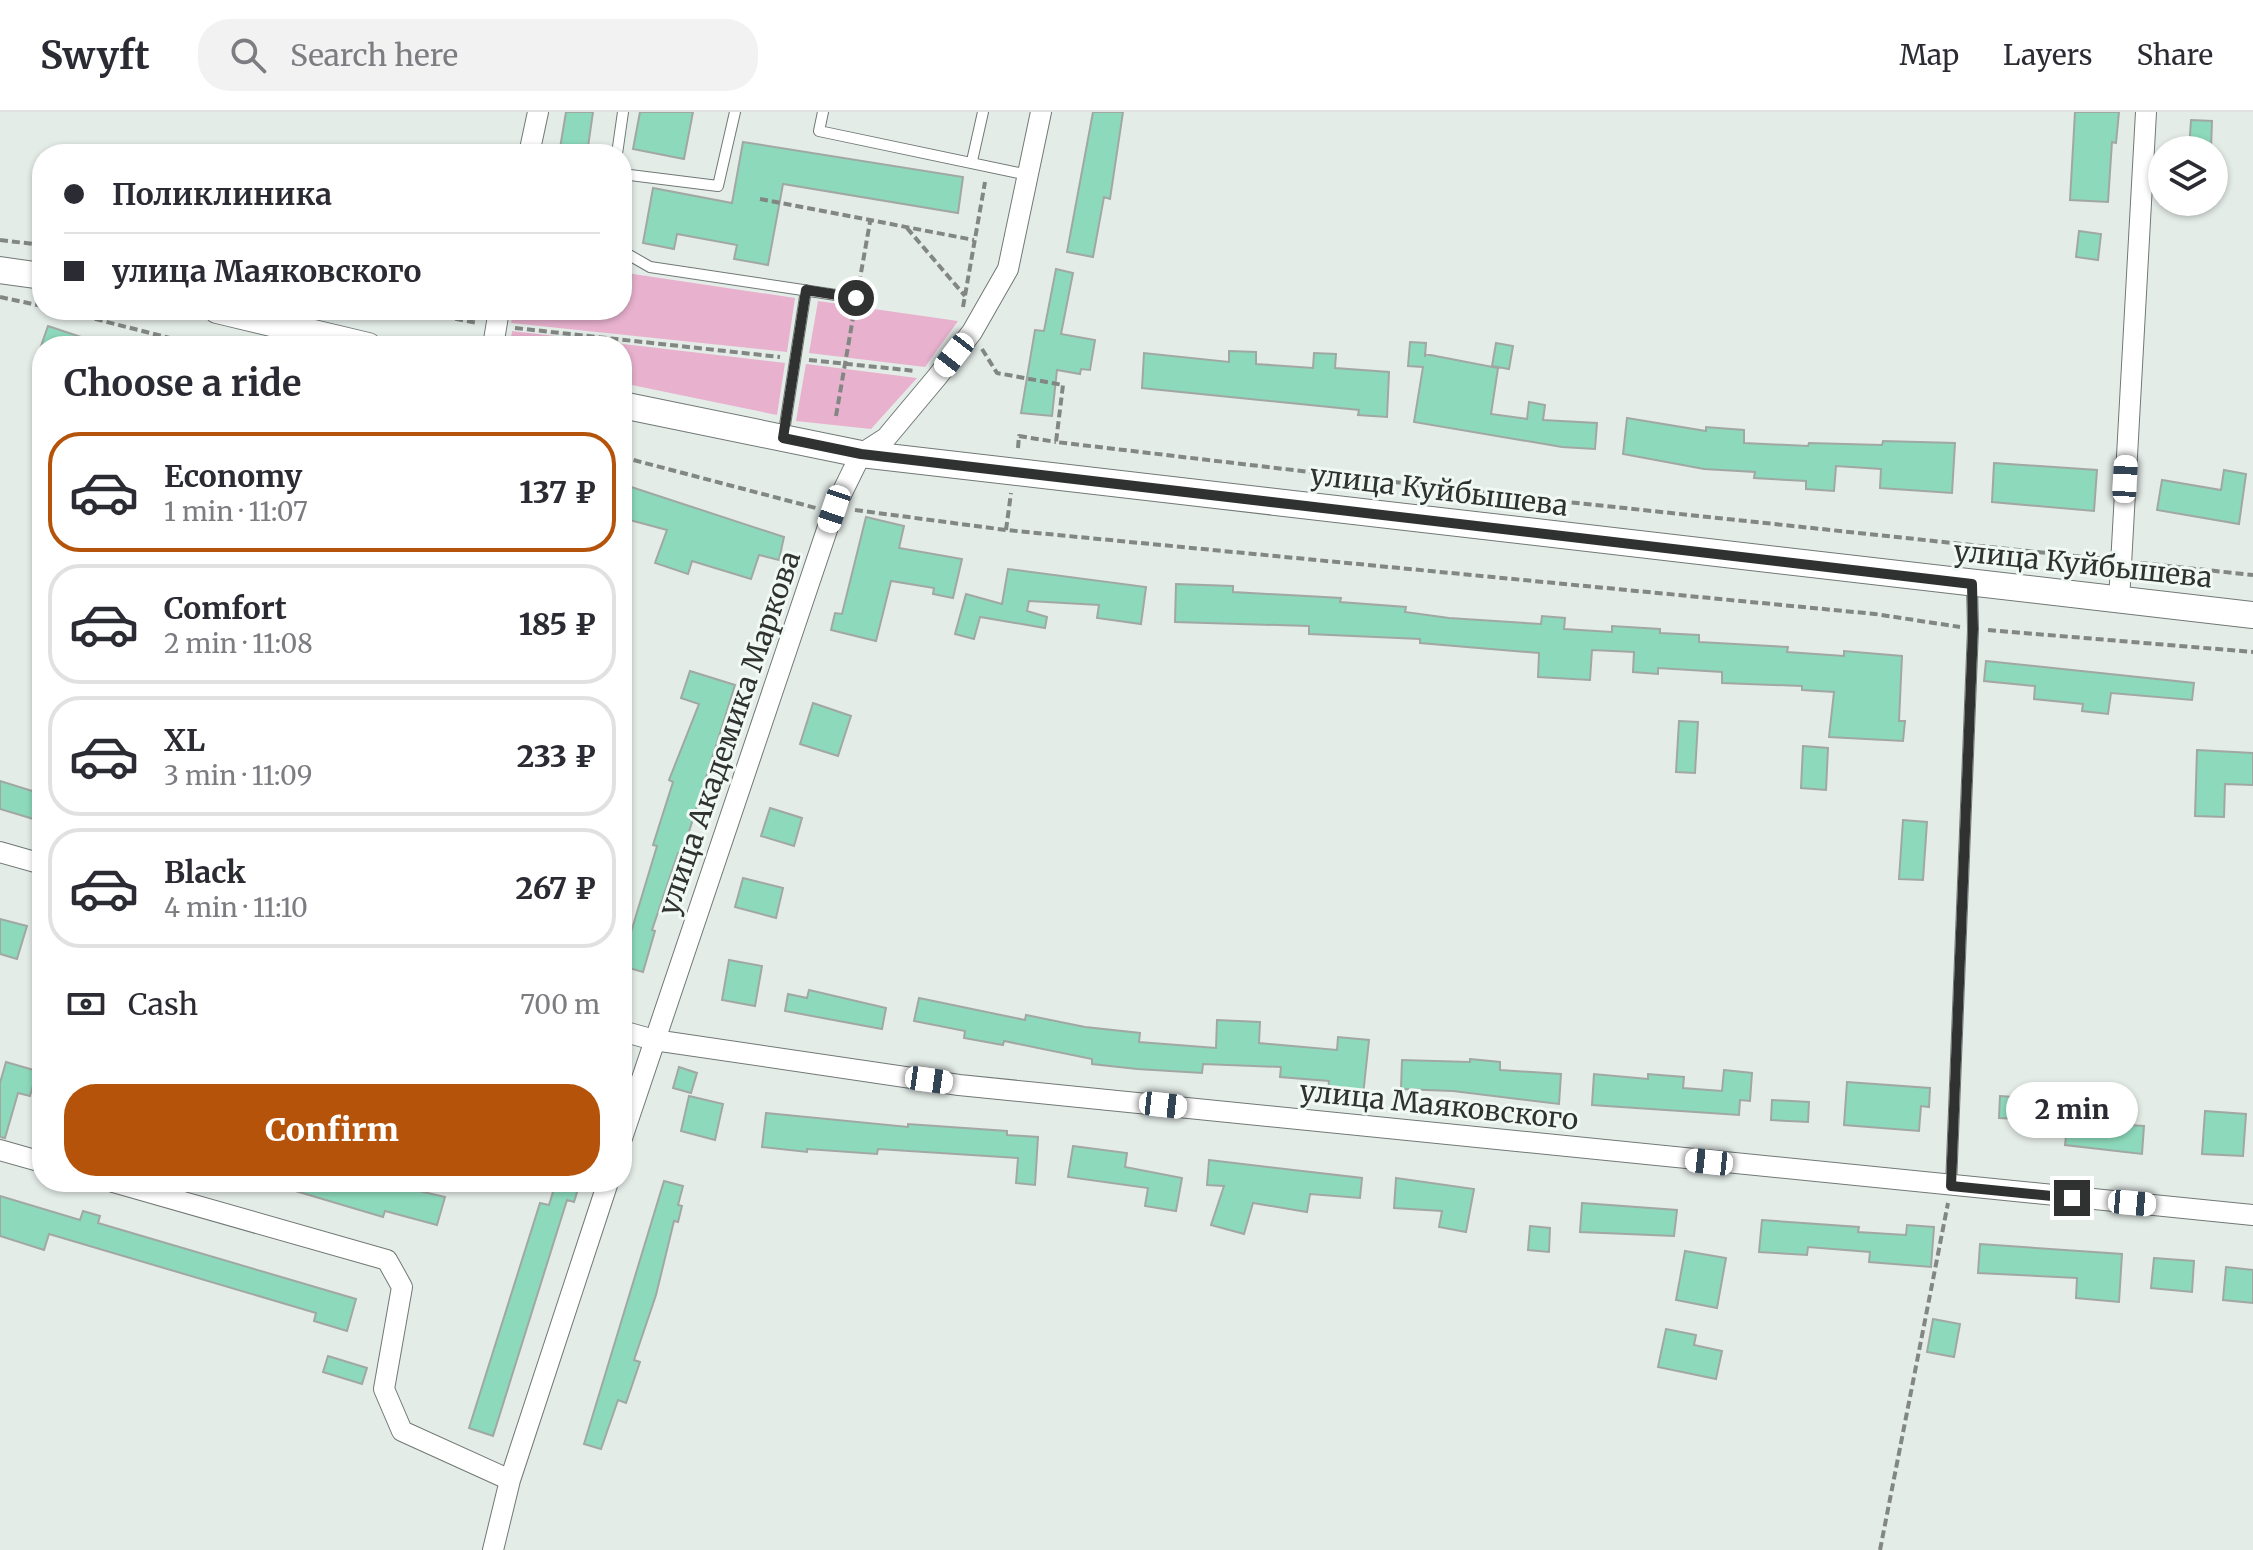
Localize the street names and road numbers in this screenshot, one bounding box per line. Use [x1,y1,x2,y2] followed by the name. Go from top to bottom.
[1308,456,1570,524] street label: улица Куйбышева
[1952,533,2214,595] street label: улица Куйбышева
[650,546,808,920] street label: улица Академика Маркова
[1298,1072,1580,1138] street label: улица Маяковского

